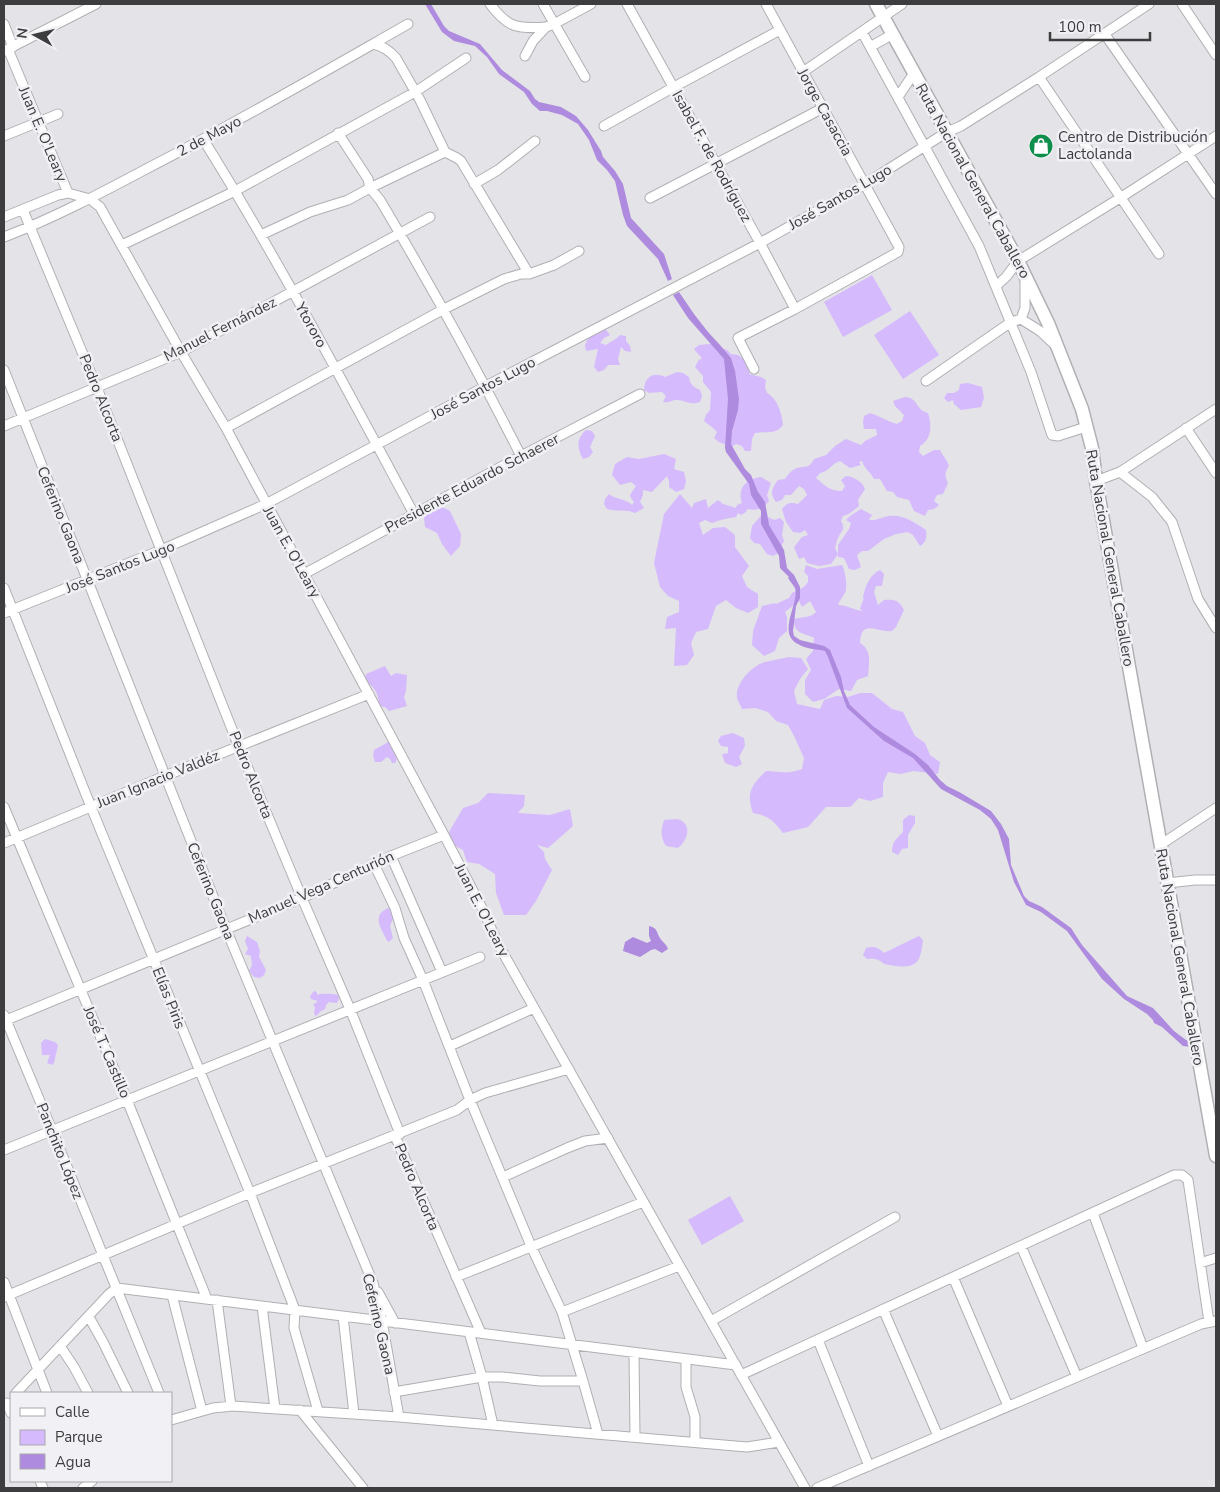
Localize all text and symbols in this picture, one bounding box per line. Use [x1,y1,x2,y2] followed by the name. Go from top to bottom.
[10,10,60,60] north arrow
[1050,10,1150,42] scale bar
[1058,17,1102,37] text: 100 m
[12,27,33,40] text: N
[792,64,857,159] street label: Jorge Casaccia
[911,80,1035,282] street label: Ruta Nacional General Caballero
[13,82,72,185] street label: Juan E. O'Leary
[667,87,757,225] street label: Isabel F. de Rodríguez
[173,111,245,161] street label: 2 de Mayo
[1058,127,1208,164] place label: Centro de Distribución Lactolanda
[1028,133,1054,159] shop icon: Centro de Distribución Lactolanda
[784,159,895,235] street label: José Santos Lugo
[160,292,280,366] street label: Manuel Fernández
[290,298,332,351] street label: Ytororo
[74,351,128,445] street label: Pedro Alcorta
[426,352,539,425] street label: José Santos Lugo
[381,428,563,538] street label: Presidente Eduardo Schaerer
[1081,448,1139,668] street label: Ruta Nacional General Caballero
[32,463,90,567] street label: Ceferino Gaona
[258,502,326,602] street label: Juan E. O'Leary
[62,536,178,598] street label: José Santos Lugo
[224,728,278,822] street label: Pedro Alcorta
[93,745,222,813] street label: Juan Ignacio Valdéz
[182,839,240,943] street label: Ceferino Gaona
[245,846,397,928] street label: Manuel Vega Centurión
[1151,847,1209,1067] street label: Ruta Nacional General Caballero
[449,859,514,960] street label: Juan E. O'Leary
[148,964,190,1032] street label: Elías Piris
[78,1002,135,1101] street label: José T. Castillo
[32,1100,88,1202] street label: Panchito López
[390,1140,444,1234] street label: Pedro Alcorta
[358,1271,400,1377] street label: Ceferino Gaona
[10,1392,172,1482] legend
[55,1402,90,1422] text: Calle
[55,1427,103,1447] text: Parque
[55,1452,91,1472] text: Agua

